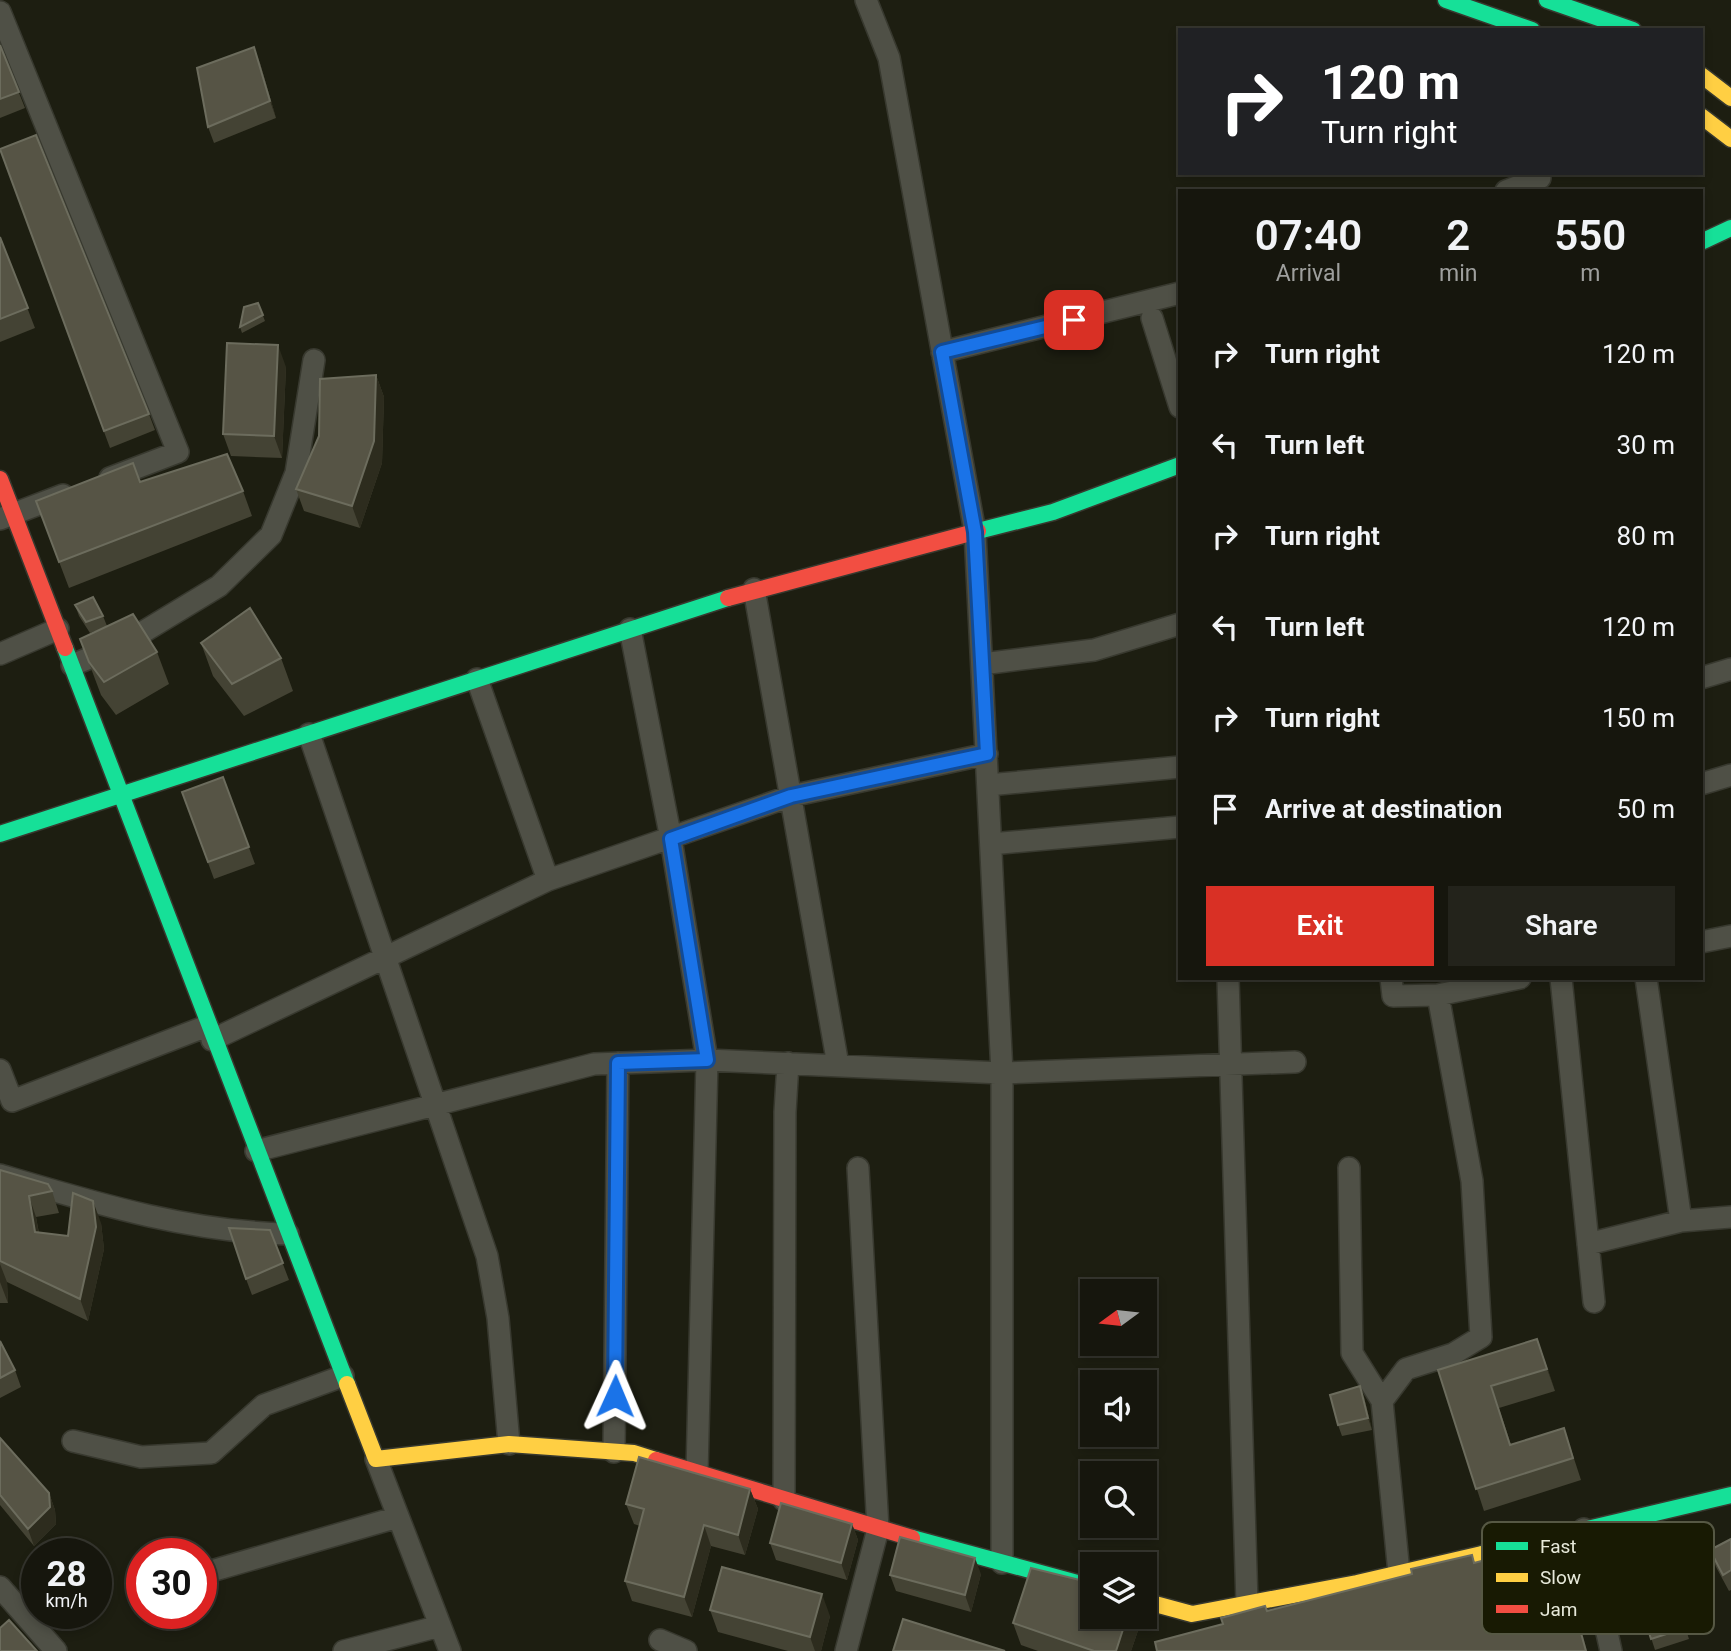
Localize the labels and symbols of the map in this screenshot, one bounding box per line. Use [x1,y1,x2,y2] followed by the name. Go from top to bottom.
[1044,290,1104,350] pin
[1080,1279,1157,1356] north arrow
[578,1359,652,1433] position arrow
[1482,1522,1714,1634] legend
[1540,1535,1577,1558] text: Fast
[126,1538,217,1629] speed limit sign: 30
[1540,1566,1581,1589] text: Slow
[1540,1598,1577,1621] text: Jam

